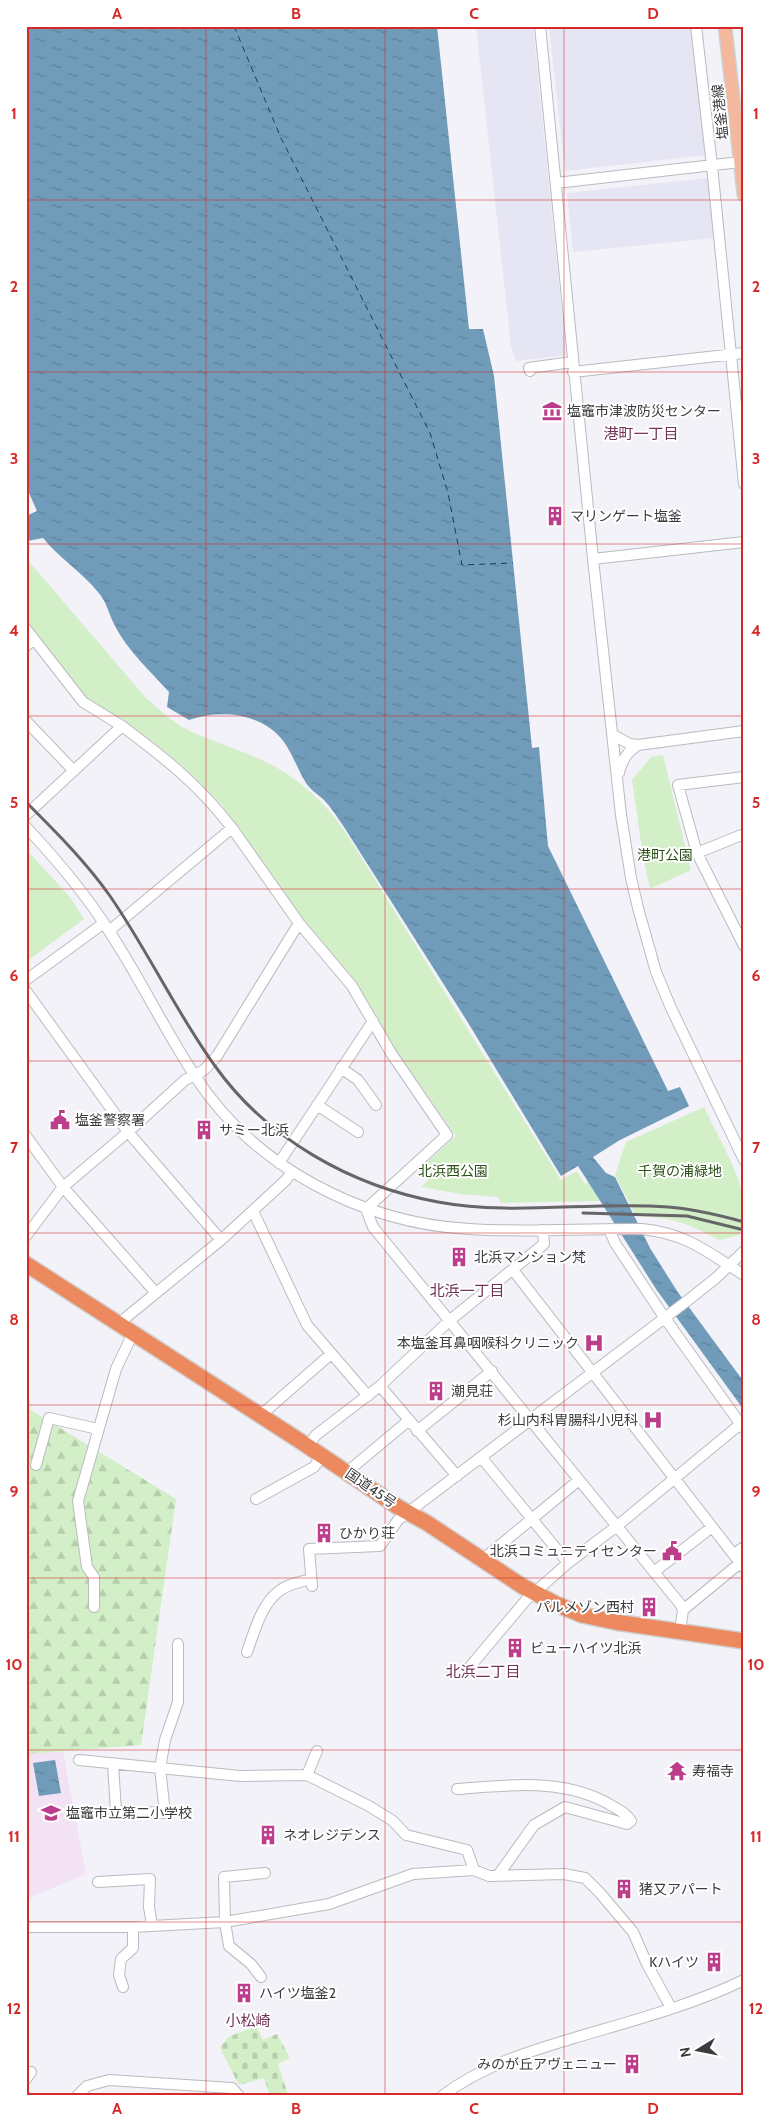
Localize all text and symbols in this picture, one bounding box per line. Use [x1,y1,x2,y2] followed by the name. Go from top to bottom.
[112,4,122,23] text: A
[291,4,301,23] text: B
[469,4,479,23] text: C
[647,4,659,23] text: D
[708,83,732,141] street label: 塩釜港線
[11,104,17,123] text: 1
[753,104,759,123] text: 1
[10,277,18,296] text: 2
[752,277,760,296] text: 2
[541,400,563,422] museum icon: 塩竈市津波防災センター
[567,402,721,420] place label: 塩竈市津波防災センター
[603,425,679,443] district label: 港町一丁目
[10,449,18,468] text: 3
[752,449,760,468] text: 3
[544,505,566,527] building icon: マリンゲート塩釜
[570,507,682,525] place label: マリンゲート塩釜
[9,621,19,640] text: 4
[751,621,761,640] text: 4
[10,793,18,812] text: 5
[752,793,760,812] text: 5
[637,846,693,864] park label: 港町公園
[10,966,19,985] text: 6
[752,966,761,985] text: 6
[49,1109,71,1131] public building icon: 塩釜警察署
[75,1111,145,1129] place label: 塩釜警察署
[193,1119,215,1141] building icon: サミー北浜
[219,1121,289,1139] place label: サミー北浜
[10,1138,19,1157] text: 7
[752,1138,761,1157] text: 7
[418,1162,488,1180] park label: 北浜西公園
[638,1162,722,1180] park label: 千賀の浦緑地
[448,1246,470,1268] building icon: 北浜マンション梵
[474,1248,586,1266] place label: 北浜マンション梵
[429,1282,505,1300] district label: 北浜一丁目
[9,1310,19,1329] text: 8
[751,1310,761,1329] text: 8
[583,1332,605,1354] hospital icon: 本塩釜耳鼻咽喉科クリニック
[397,1334,579,1352] place label: 本塩釜耳鼻咽喉科クリニック
[425,1380,447,1402] building icon: 潮見荘
[451,1382,493,1400] place label: 潮見荘
[642,1409,664,1431] hospital icon: 杉山内科胃腸科小児科
[498,1411,638,1429] place label: 杉山内科胃腸科小児科
[342,1464,400,1512] street label: 国道45号
[10,1482,19,1501] text: 9
[752,1482,761,1501] text: 9
[313,1522,335,1544] building icon: ひかり荘
[339,1524,395,1542] place label: ひかり荘
[661,1540,683,1562] public building icon: 北浜コミュニティセンター
[490,1542,657,1560] place label: 北浜コミュニティセンター
[638,1596,660,1618] building icon: パルメゾン西村
[536,1598,634,1616] place label: パルメゾン西村
[504,1637,526,1659] building icon: ビューハイツ北浜
[530,1639,641,1657] place label: ビューハイツ北浜
[5,1655,23,1674] text: 10
[747,1655,765,1674] text: 10
[445,1663,521,1681] district label: 北浜二丁目
[666,1760,688,1782] temple icon: 寿福寺
[692,1762,734,1780] place label: 寿福寺
[40,1802,62,1824] school or university icon: 塩竈市立第二小学校
[66,1804,192,1822] place label: 塩竈市立第二小学校
[257,1824,279,1846] building icon: ネオレジデンス
[283,1826,381,1844] place label: ネオレジデンス
[8,1827,20,1846] text: 11
[750,1827,762,1846] text: 11
[613,1878,635,1900] building icon: 猪又アパート
[639,1880,723,1898] place label: 猪又アパート
[703,1951,725,1973] building icon: Kハイツ
[649,1953,699,1971] place label: Kハイツ
[233,1982,255,2004] building icon: ハイツ塩釜2
[259,1984,336,2002] place label: ハイツ塩釜2
[7,1999,21,2018] text: 12
[749,1999,763,2018] text: 12
[225,2012,271,2030] district label: 小松崎
[672,2024,722,2074] north arrow
[675,2046,695,2059] text: N
[621,2053,643,2075] building icon: みのが丘アヴェニュー
[477,2055,617,2073] place label: みのが丘アヴェニュー
[112,2099,122,2118] text: A
[291,2099,301,2118] text: B
[469,2099,479,2118] text: C
[647,2099,659,2118] text: D

